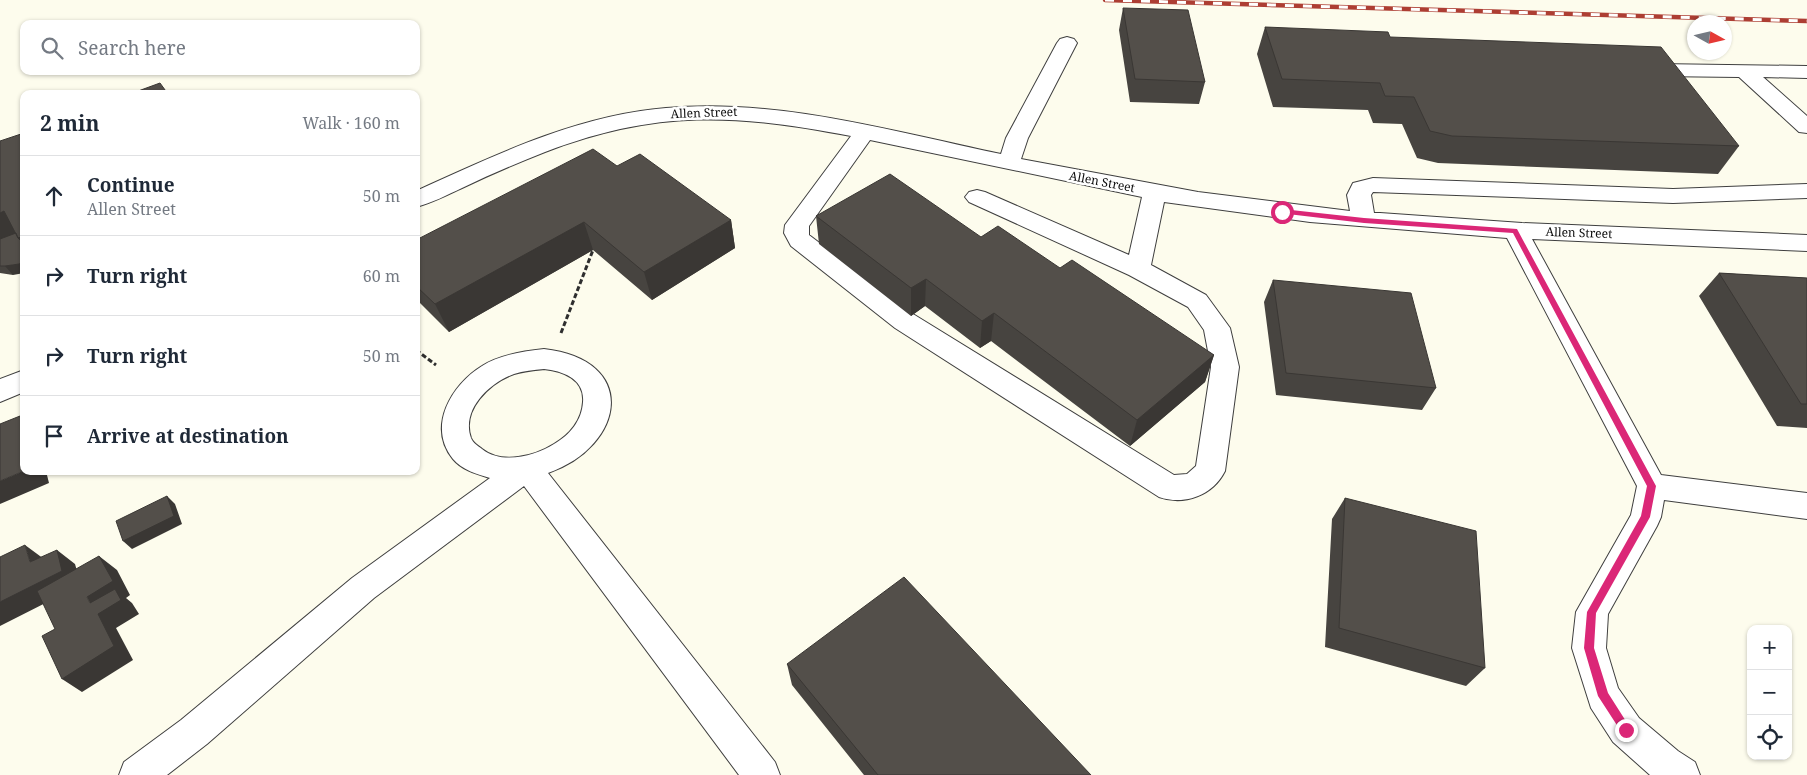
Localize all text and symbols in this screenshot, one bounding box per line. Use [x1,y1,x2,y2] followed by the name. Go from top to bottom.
[1687,15,1732,60] north arrow
[20,20,420,75] search box
[38,34,66,62] icon: search
[78,35,186,61] text: Search here
[670,103,738,122] street label: Allen Street
[40,109,99,137] text: 2 min
[303,112,400,134] text: Walk · 160 m
[1068,167,1136,196] street label: Allen Street
[87,172,175,198] text: Continue
[40,182,68,210] icon: ahead
[363,185,400,207] text: 50 m
[87,198,176,220] text: Allen Street
[1271,201,1294,224] route start
[1545,223,1613,242] street label: Allen Street
[40,262,68,290] icon: right
[87,263,187,289] text: Turn right
[363,265,400,287] text: 60 m
[40,342,68,370] icon: right
[87,343,187,369] text: Turn right
[363,345,400,367] text: 50 m
[40,422,68,450] icon: arrive
[87,423,289,449] text: Arrive at destination
[1747,625,1792,760] map controls
[1747,625,1792,670] button: +
[1747,670,1792,715] button: −
[1747,715,1792,760] button: locate
[1615,719,1638,742] route end

